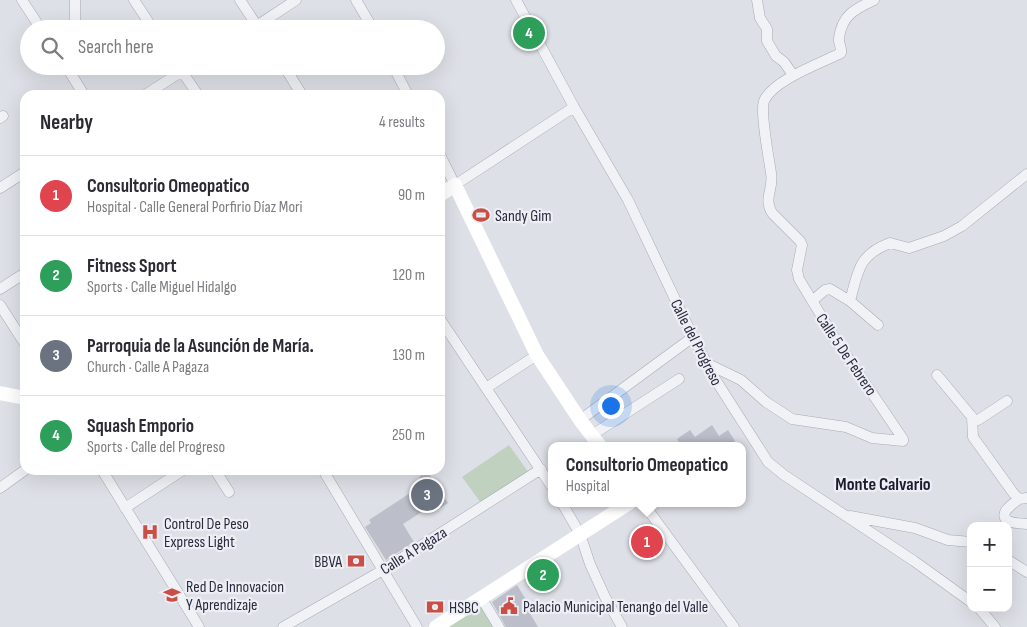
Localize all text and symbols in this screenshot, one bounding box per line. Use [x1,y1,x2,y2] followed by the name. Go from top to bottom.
[513,14,545,52] pin: 4
[20,20,445,75] search box
[38,34,66,62] icon: search
[78,36,154,59] text: Search here
[40,110,93,135] text: Nearby
[379,113,425,132] text: 4 results
[87,175,249,198] text: Consultorio Omeopatico
[53,186,59,205] text: 1
[398,186,425,205] text: 90 m
[87,198,303,217] text: Hospital · Calle General Porfirio Díaz Mori
[471,205,491,225] sports icon: Sandy Gim
[495,207,552,226] place label: Sandy Gim
[87,255,177,278] text: Fitness Sport
[52,266,60,285] text: 2
[393,266,425,285] text: 120 m
[87,278,237,297] text: Sports · Calle Miguel Hidalgo
[666,296,726,389] street label: Calle del Progreso
[811,310,880,400] street label: Calle 5 De Febrero
[87,335,314,358] text: Parroquia de la Asunción de María.
[52,346,60,365] text: 3
[393,346,425,365] text: 130 m
[87,358,209,377] text: Church · Calle A Pagaza
[598,393,624,419] your location
[87,415,194,438] text: Squash Emporio
[52,426,60,445] text: 4
[392,426,425,445] text: 250 m
[87,438,225,457] text: Sports · Calle del Progreso
[548,442,746,507] popup
[566,454,728,477] text: Consultorio Omeopatico
[835,474,931,495] district label: Monte Calvario
[411,476,443,514] pin: 3
[566,477,610,496] text: Hospital
[164,515,249,552] place label: Control De Peso Express Light
[140,522,160,542] hospital icon: Control De Peso Express Light
[967,522,1012,612] map controls
[967,522,1012,567] button: +
[377,523,451,579] street label: Calle A Pagaza
[631,523,663,561] pin: 1
[346,551,366,571] bank icon: BBVA
[314,553,342,572] place label: BBVA
[527,556,559,594] pin: 2
[967,567,1012,612] button: −
[186,578,284,615] place label: Red De Innovacion Y Aprendizaje
[162,585,182,605] school or university icon: Red De Innovacion Y Aprendizaje
[499,596,519,616] public building icon: Palacio Municipal Tenango del Valle
[425,597,445,617] bank icon: HSBC
[523,598,708,617] place label: Palacio Municipal Tenango del Valle
[449,599,479,618] place label: HSBC

